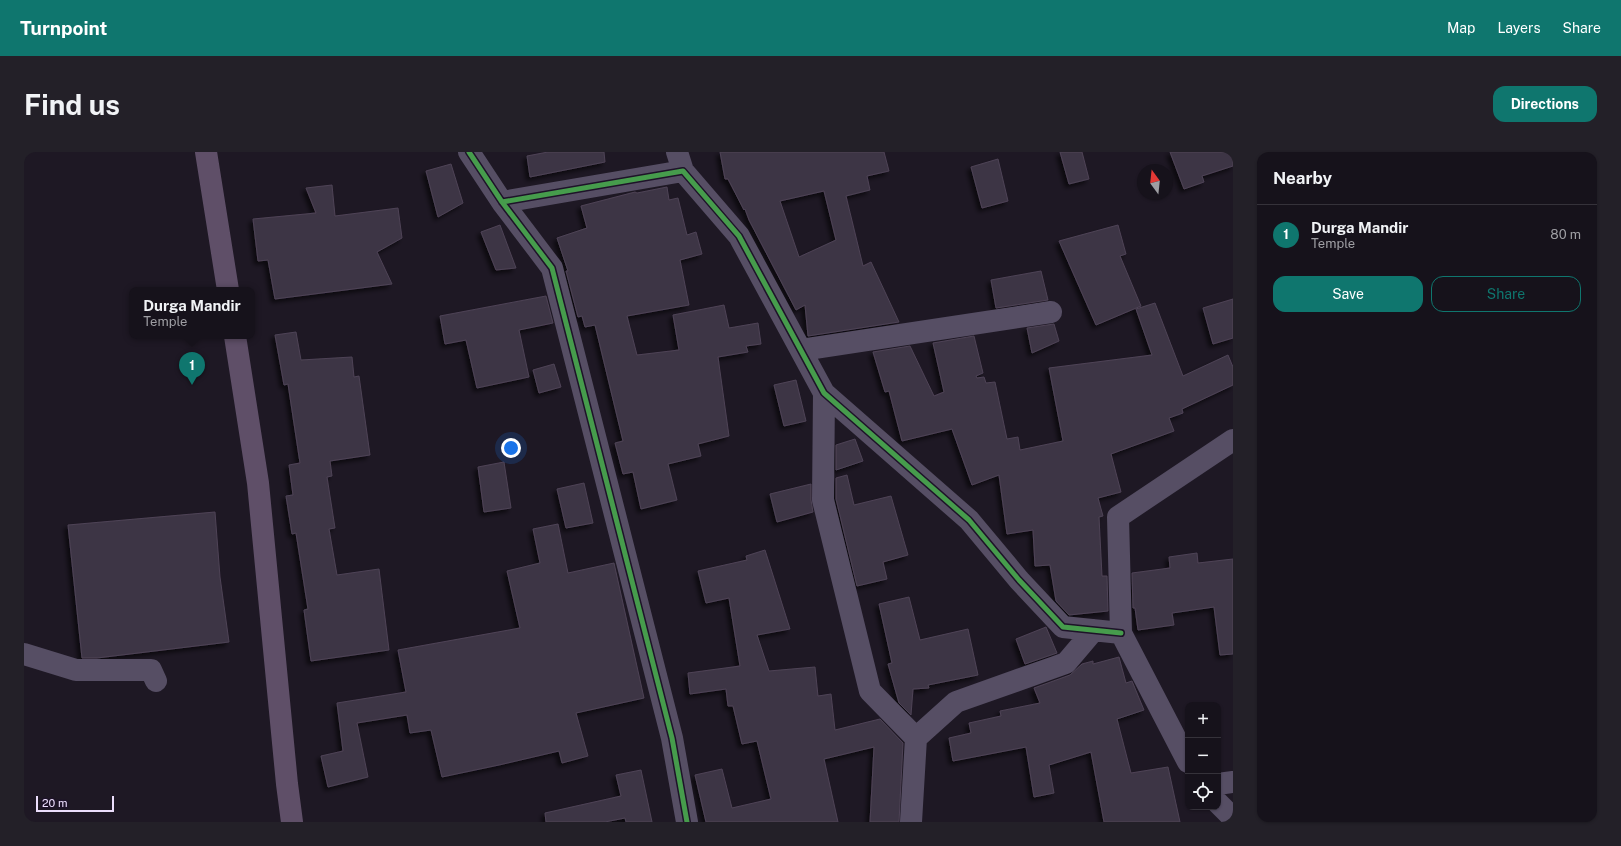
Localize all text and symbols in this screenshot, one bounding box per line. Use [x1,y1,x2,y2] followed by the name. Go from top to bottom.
[20,17,107,39] text: Turnpoint
[1447,20,1475,36] text: Map
[1497,20,1541,36] text: Layers
[1563,20,1601,36] text: Share
[1493,86,1597,122] button: Directions
[24,88,120,121] text: Find us
[1137,164,1173,200] north arrow
[1273,168,1332,188] text: Nearby
[1311,219,1408,236] text: Durga Mandir
[1283,227,1289,242] text: 1
[1550,227,1581,242] text: 80 m
[1311,236,1355,251] text: Temple
[1273,276,1423,312] button: Save
[1431,276,1581,312] button: Share
[129,287,255,339] popup
[143,297,241,314] text: Durga Mandir
[143,314,187,329] text: Temple
[179,352,205,385] pin: 1
[501,438,521,458] your location
[1185,702,1221,810] map controls
[1185,702,1221,738] button: +
[1185,738,1221,774] button: −
[1185,774,1221,810] button: locate
[36,794,114,813] scale bar
[42,797,67,809] text: 20 m

